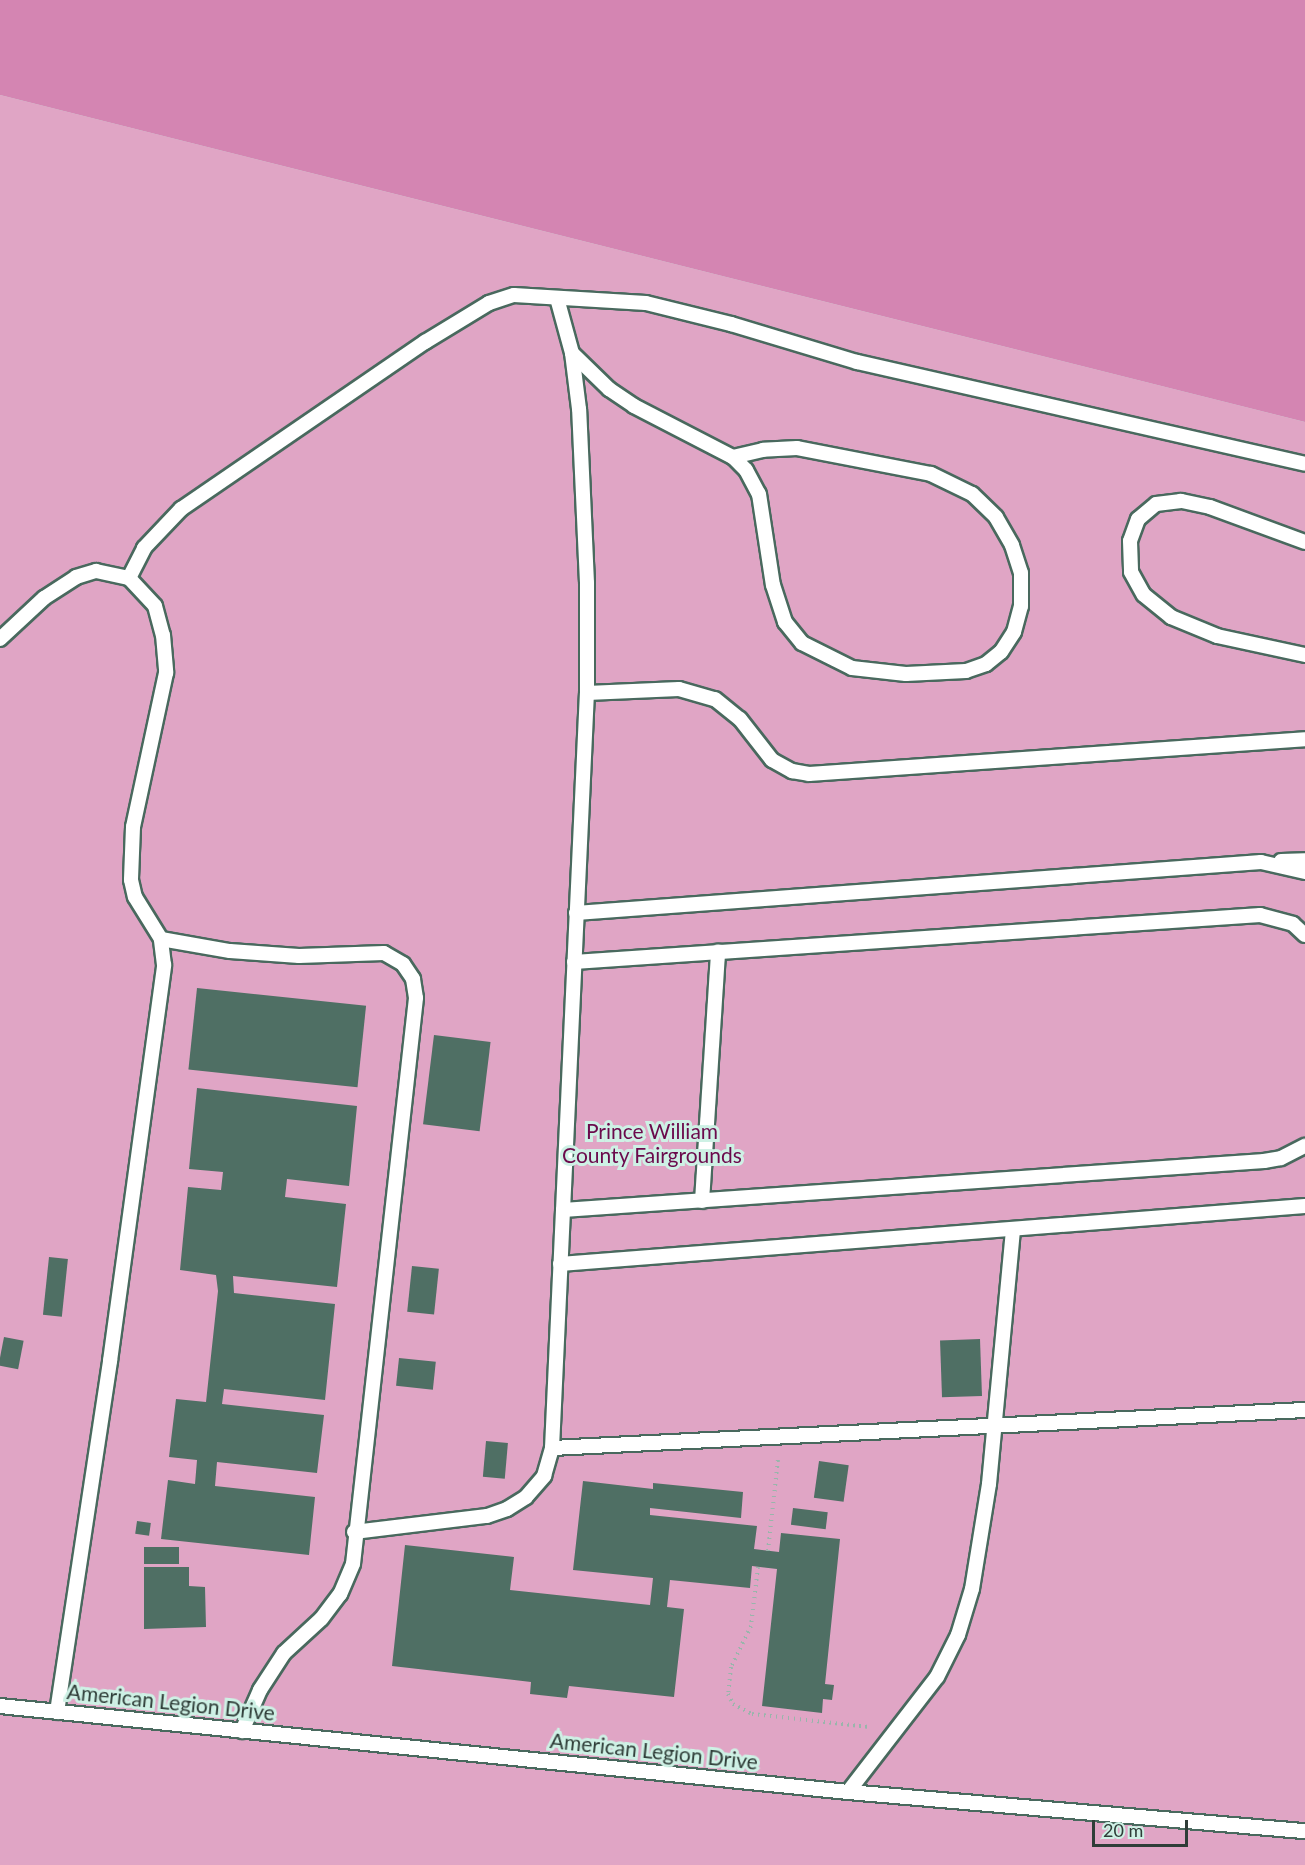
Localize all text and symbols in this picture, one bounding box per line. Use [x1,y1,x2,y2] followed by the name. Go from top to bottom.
[562,1118,742,1168] park label: Prince William County Fairgrounds
[66,1679,276,1725] street label: American Legion Drive
[549,1728,759,1774] street label: American Legion Drive
[1095,1808,1191,1846] scale bar
[1103,1819,1143,1841] text: 20 m

